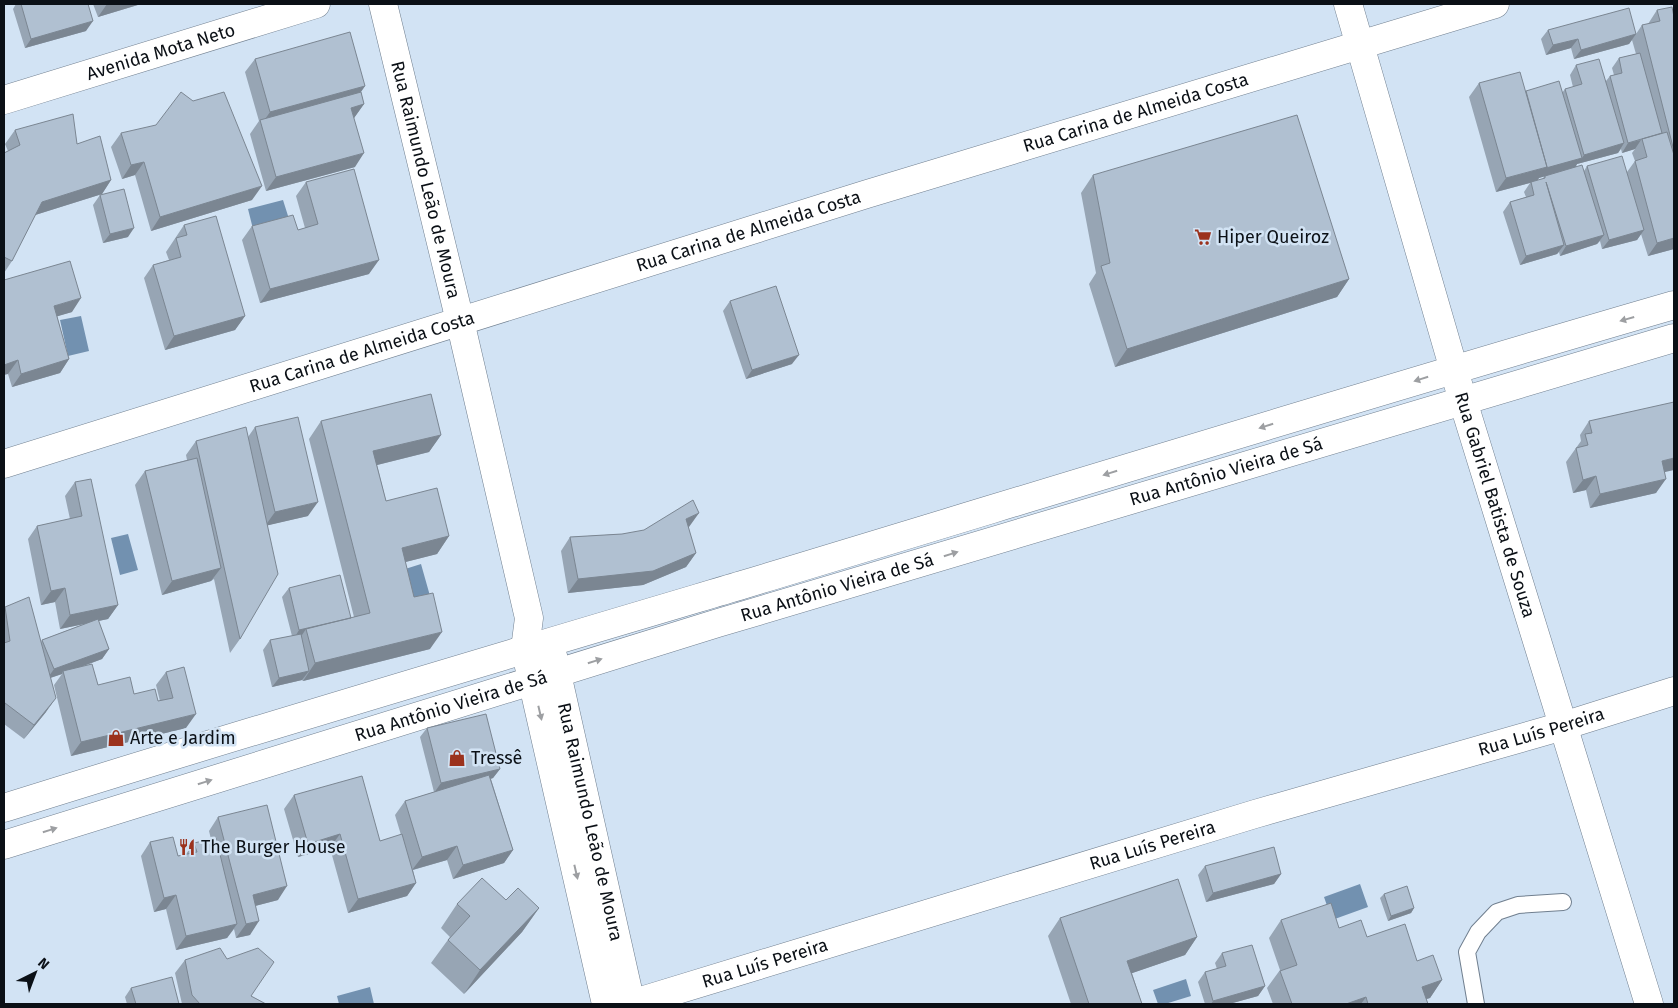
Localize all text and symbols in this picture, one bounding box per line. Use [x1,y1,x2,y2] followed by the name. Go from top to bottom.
[84,19,238,85] street label: Avenida Mota Neto
[386,59,465,301] street label: Rua Raimundo Leão de Moura
[1020,68,1251,157] street label: Rua Carina de Almeida Costa
[633,186,864,277] street label: Rua Carina de Almeida Costa
[1217,226,1329,248] place label: Hiper Queiroz
[1193,227,1213,247] supermarket icon: Hiper Queiroz
[247,307,477,398] street label: Rua Carina de Almeida Costa
[1620,315,1635,323] one-way arrow
[1413,375,1428,383] one-way arrow
[1450,389,1540,620] street label: Rua Gabriel Batista de Souza
[1258,422,1273,430] one-way arrow
[1127,432,1325,511] street label: Rua Antônio Vieira de Sá
[1102,470,1117,478] one-way arrow
[738,548,936,627] street label: Rua Antônio Vieira de Sá
[944,549,959,557] one-way arrow
[587,657,602,665] one-way arrow
[352,666,550,746] street label: Rua Antônio Vieira de Sá
[553,701,628,943] street label: Rua Raimundo Leão de Moura
[1475,703,1607,761] street label: Rua Luís Pereira
[536,706,544,721] one-way arrow
[130,727,236,749] place label: Arte e Jardim
[106,728,126,748] shop icon: Arte e Jardim
[471,747,522,769] place label: Tressê
[447,748,467,768] shop icon: Tressê
[198,778,213,786] one-way arrow
[1087,816,1218,875] street label: Rua Luís Pereira
[43,826,58,834] one-way arrow
[201,836,346,858] place label: The Burger House
[177,837,197,857] restaurant icon: The Burger House
[572,864,580,879] one-way arrow
[699,934,831,993] street label: Rua Luís Pereira
[10,948,60,998] north arrow
[34,954,53,973] text: N

